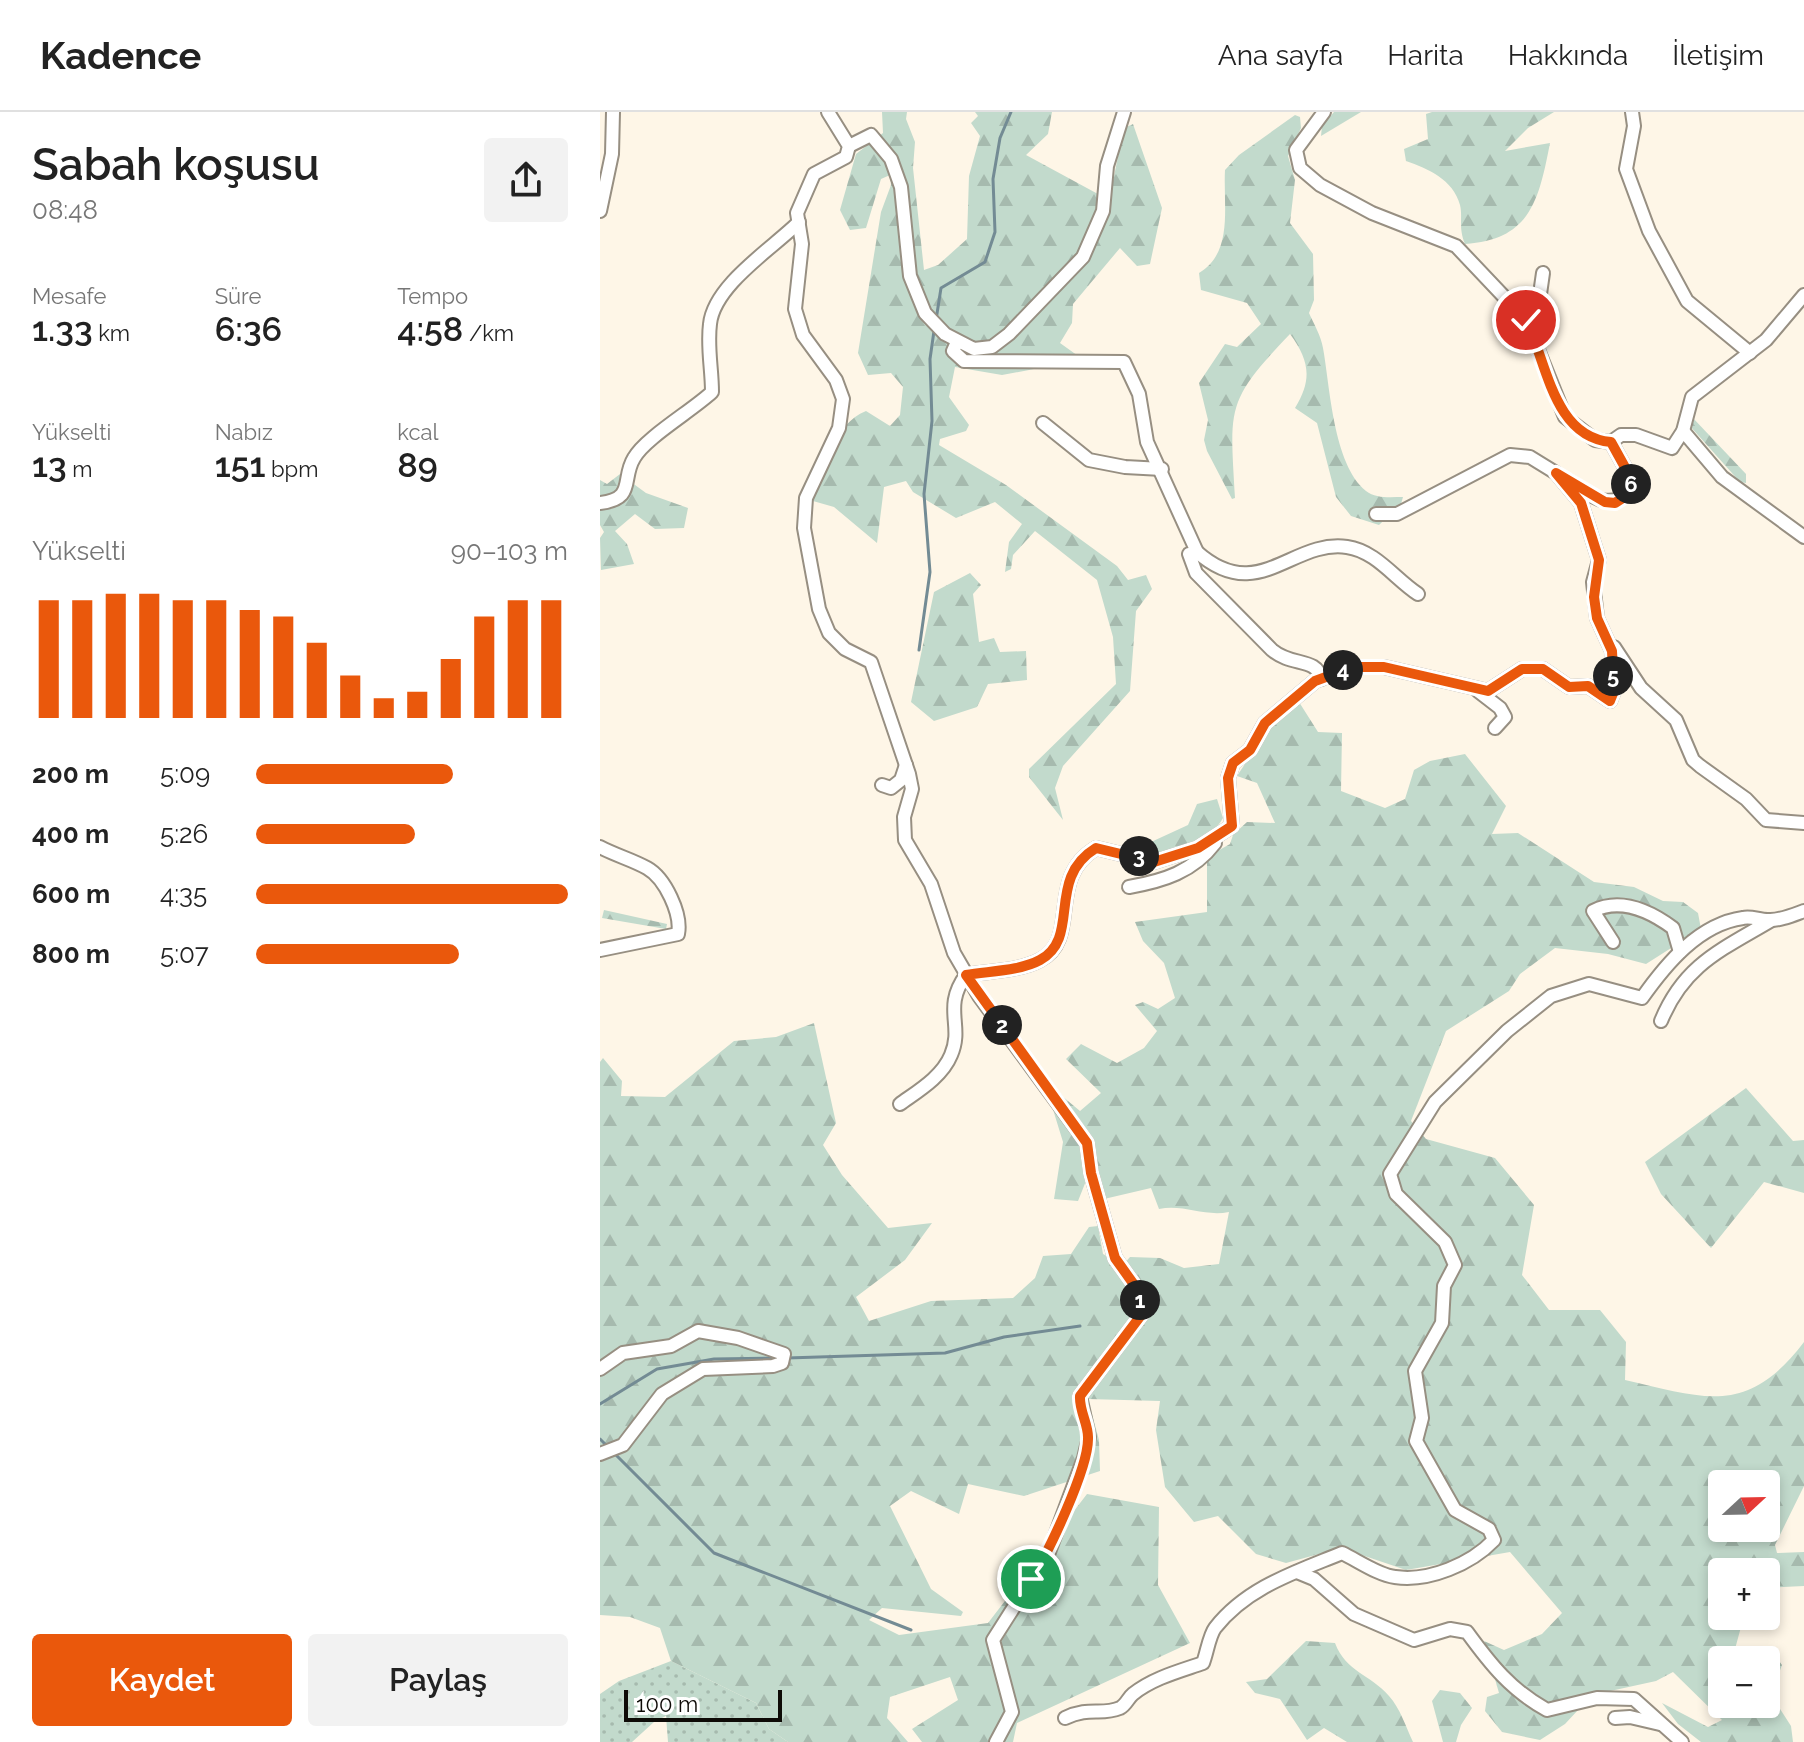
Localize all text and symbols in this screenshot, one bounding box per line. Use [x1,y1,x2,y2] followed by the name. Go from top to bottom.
[40,33,201,78] text: Kadence
[1218,39,1343,72] text: Ana sayfa
[1387,39,1464,72] text: Harita
[1508,39,1628,72] text: Hakkında
[1672,39,1764,72] text: İletişim
[484,138,568,222] button: share
[32,139,319,190] text: Sabah koşusu
[32,195,98,225] text: 08:48
[32,283,106,309] text: Mesafe
[215,283,261,309] text: Süre
[397,283,468,309] text: Tempo
[1492,286,1560,354] pin
[1504,298,1548,342] icon: check
[32,309,93,349] text: 1.33
[215,309,282,349] text: 6:36
[397,309,463,349] text: 4:58
[93,320,130,346] text: km
[463,320,514,346] text: /km
[32,419,111,445] text: Yükselti
[215,419,273,445] text: Nabız
[397,419,438,445] text: kcal
[32,445,67,485] text: 13
[215,445,265,485] text: 151
[397,445,438,485] text: 89
[67,456,93,482] text: m
[265,456,318,482] text: bpm
[1611,464,1651,504] pin: 6
[1624,471,1638,497] text: 6
[32,536,126,566] text: Yükselti
[451,536,568,566] text: 90–103 m
[1323,650,1363,690] pin: 4
[1593,656,1633,696] pin: 5
[1337,657,1349,683] text: 4
[1607,663,1619,689] text: 5
[32,759,109,789] text: 200 m
[160,759,210,789] text: 5:09
[32,819,109,849] text: 400 m
[160,819,208,849] text: 5:26
[1119,836,1159,876] pin: 3
[1133,843,1145,869] text: 3
[32,879,110,909] text: 600 m
[160,879,207,909] text: 4:35
[32,939,110,969] text: 800 m
[160,939,209,969] text: 5:07
[982,1005,1022,1045] pin: 2
[996,1012,1008,1038] text: 2
[1120,1280,1160,1320] pin: 1
[1135,1287,1145,1313] text: 1
[1708,1470,1780,1542] north arrow
[1708,1470,1780,1718] map controls
[997,1545,1065,1613] pin
[1009,1557,1053,1601] icon: arrive
[1708,1558,1780,1630] button: +
[32,1634,292,1726] button: Kaydet
[308,1634,568,1726] button: Paylaş
[1708,1646,1780,1718] button: −
[624,1686,782,1722] scale bar
[636,1691,698,1717] text: 100 m

